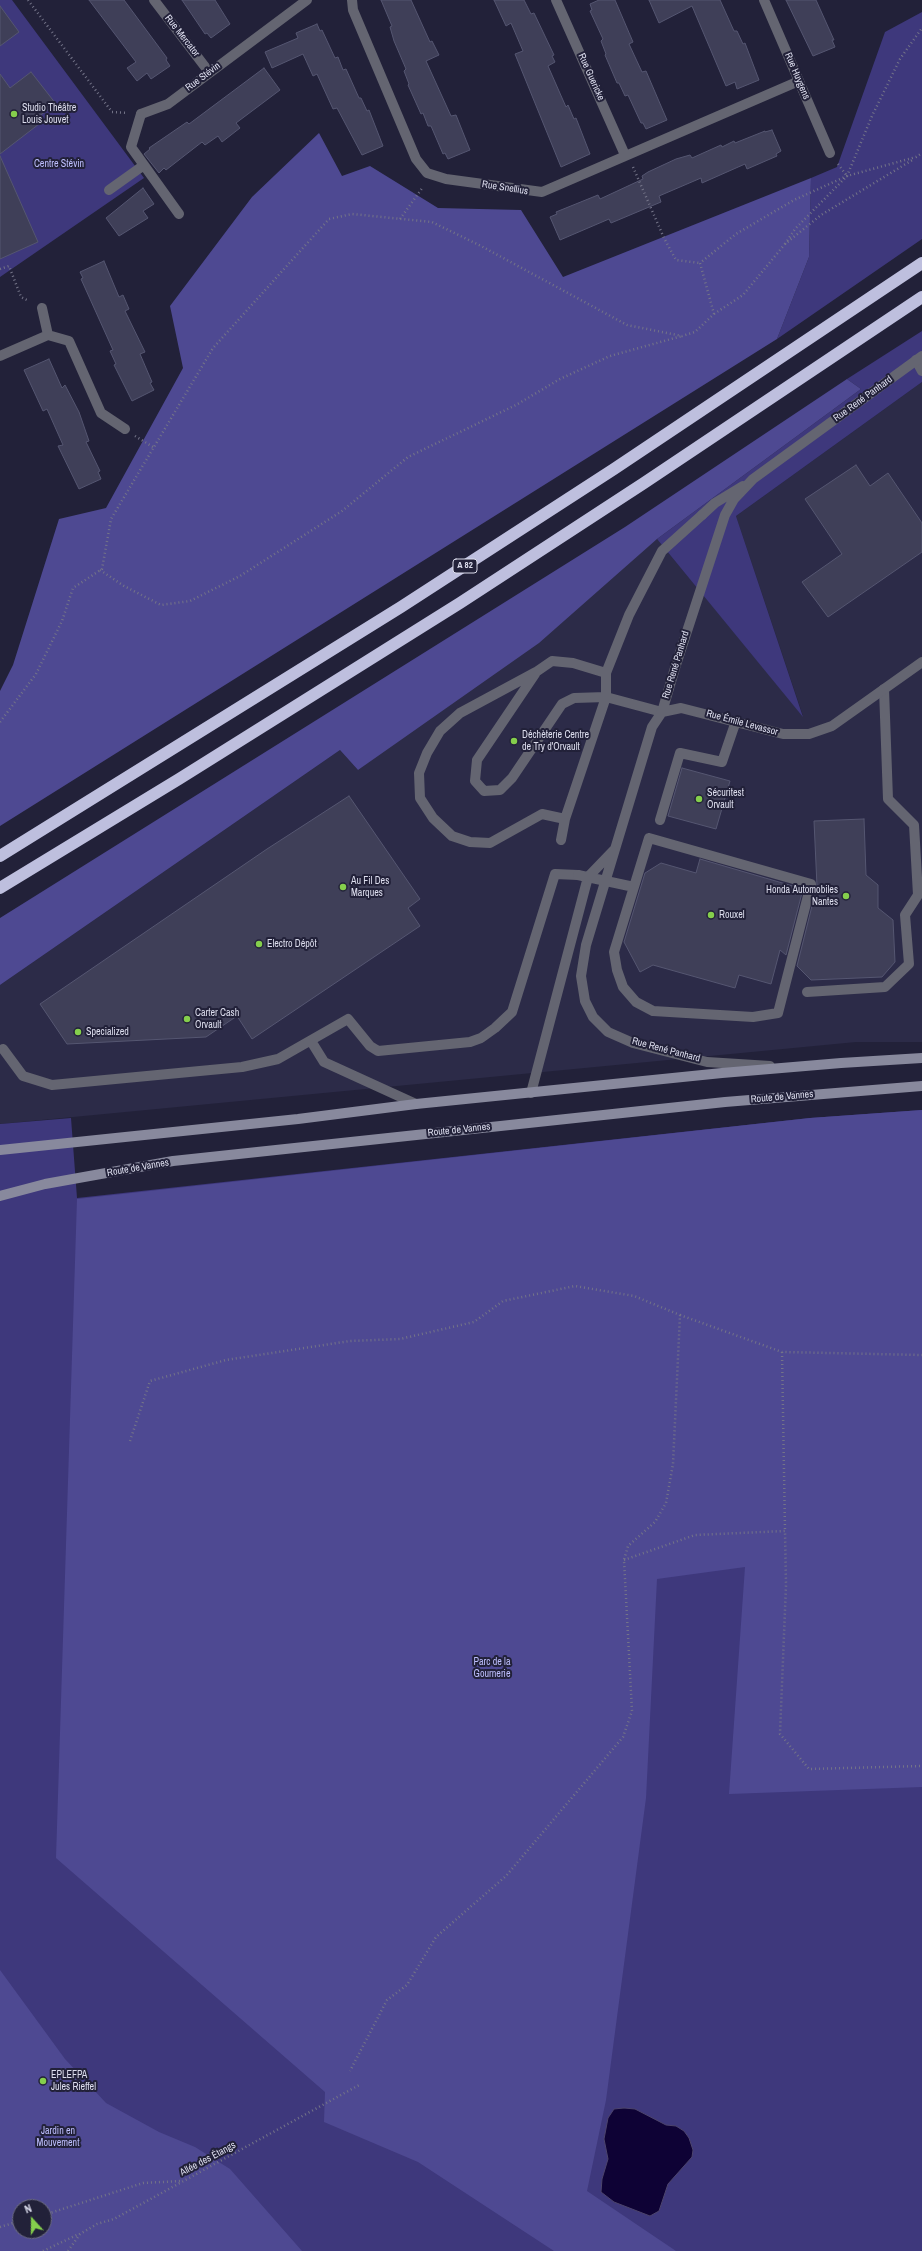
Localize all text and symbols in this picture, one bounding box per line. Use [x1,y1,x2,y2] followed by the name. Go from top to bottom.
[162,13,202,59] street label: Rue Mercator
[575,51,607,103] street label: Rue Guericke
[782,51,812,101] street label: Rue Huygens
[183,60,223,94] street label: Rue Stévin
[22,102,76,126] place label: Studio Théâtre Louis Jouvet
[9,109,19,119] marker: Studio Théâtre Louis Jouvet
[34,158,84,170] park label: Centre Stévin
[481,178,529,198] street label: Rue Snellius
[831,374,895,424] street label: Rue René Panhard
[453,559,477,573] road number: A 82
[660,630,692,700] street label: Rue René Panhard
[705,708,779,738] street label: Rue Émile Levassor
[522,729,589,752] place label: Déchèterie Centre de Try d'Orvault
[509,736,519,746] marker: Déchèterie Centre de Try d'Orvault
[707,787,744,810] place label: Sécuritest Orvault
[694,794,704,804] marker: Sécuritest Orvault
[351,875,389,898] place label: Au Fil Des Marques
[338,882,348,892] marker: Au Fil Des Marques
[766,884,838,908] place label: Honda Automobiles Nantes
[841,891,851,901] marker: Honda Automobiles Nantes
[719,909,745,921] place label: Rouxel
[706,910,716,920] marker: Rouxel
[267,938,317,950] place label: Electro Dépôt
[254,939,264,949] marker: Electro Dépôt
[195,1007,239,1030] place label: Carter Cash Orvault
[182,1014,192,1024] marker: Carter Cash Orvault
[86,1026,129,1038] place label: Specialized
[73,1027,83,1037] marker: Specialized
[631,1035,701,1065] street label: Rue René Panhard
[750,1088,814,1106] street label: Route de Vannes
[427,1121,491,1139] street label: Route de Vannes
[106,1157,170,1179] street label: Route de Vannes
[474,1656,510,1680] park label: Parc de la Gournerie
[51,2069,96,2092] place label: EPLEFPA Jules Rieffel
[38,2076,48,2086] marker: EPLEFPA Jules Rieffel
[37,2125,79,2148] park label: Jardin en Mouvement
[178,2139,238,2179] street label: Allée des Étangs
[12,2199,52,2239] north arrow
[23,2201,34,2216] text: N

